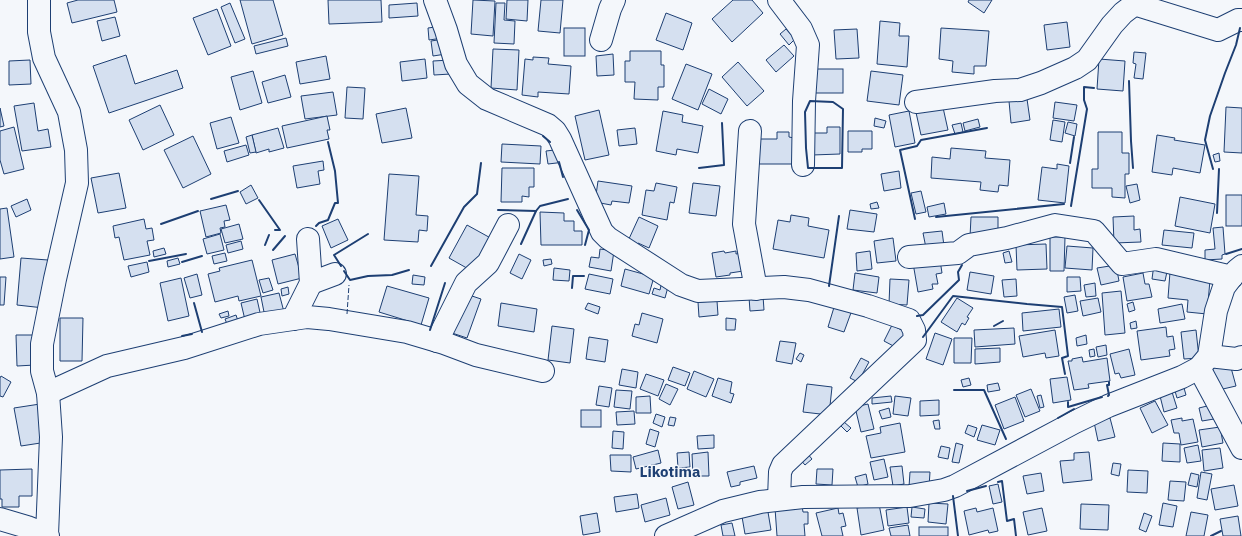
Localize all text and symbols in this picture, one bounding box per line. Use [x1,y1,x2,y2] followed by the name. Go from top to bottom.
[640,462,701,481] district label: Likotima

